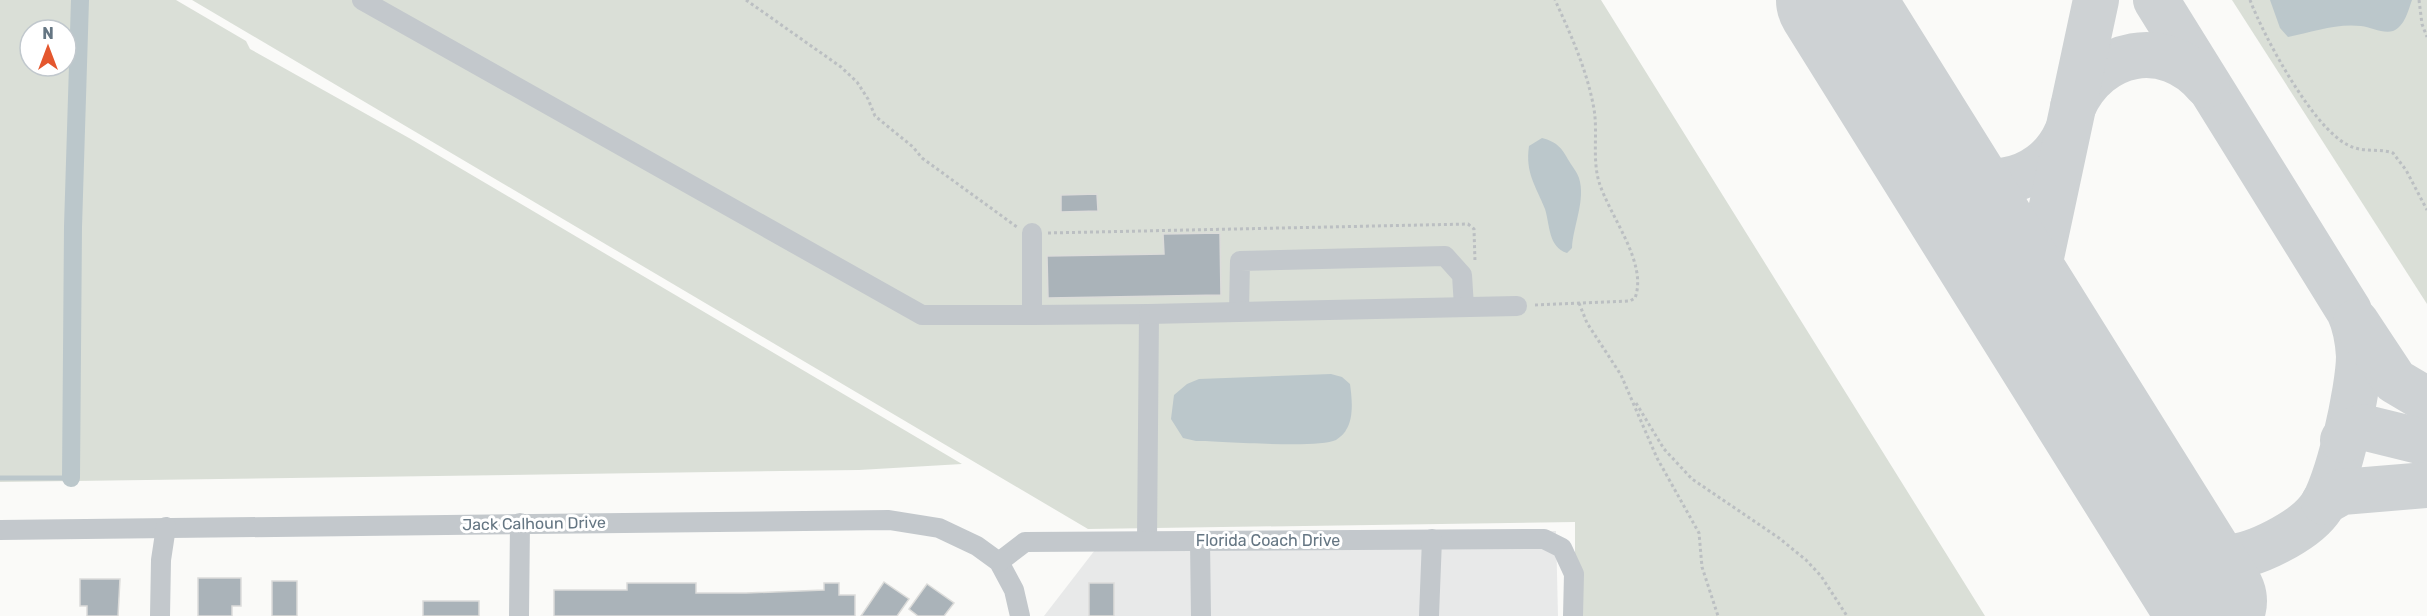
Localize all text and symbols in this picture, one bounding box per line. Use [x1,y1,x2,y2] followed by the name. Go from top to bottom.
[18,18,78,78] north arrow
[42,24,54,43] text: N
[462,513,606,534] street label: Jack Calhoun Drive
[1196,531,1340,550] street label: Florida Coach Drive

